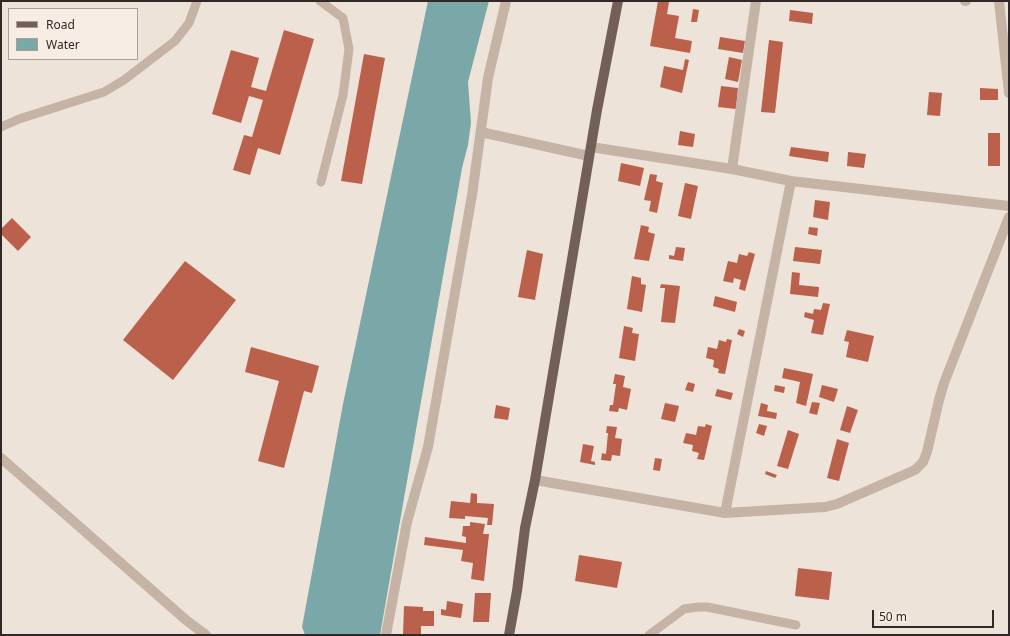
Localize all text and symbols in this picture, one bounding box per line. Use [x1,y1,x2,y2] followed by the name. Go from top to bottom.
[8,8,138,60] legend
[46,16,75,33] text: Road
[46,36,80,53] text: Water
[874,602,996,628] scale bar
[879,608,907,625] text: 50 m

